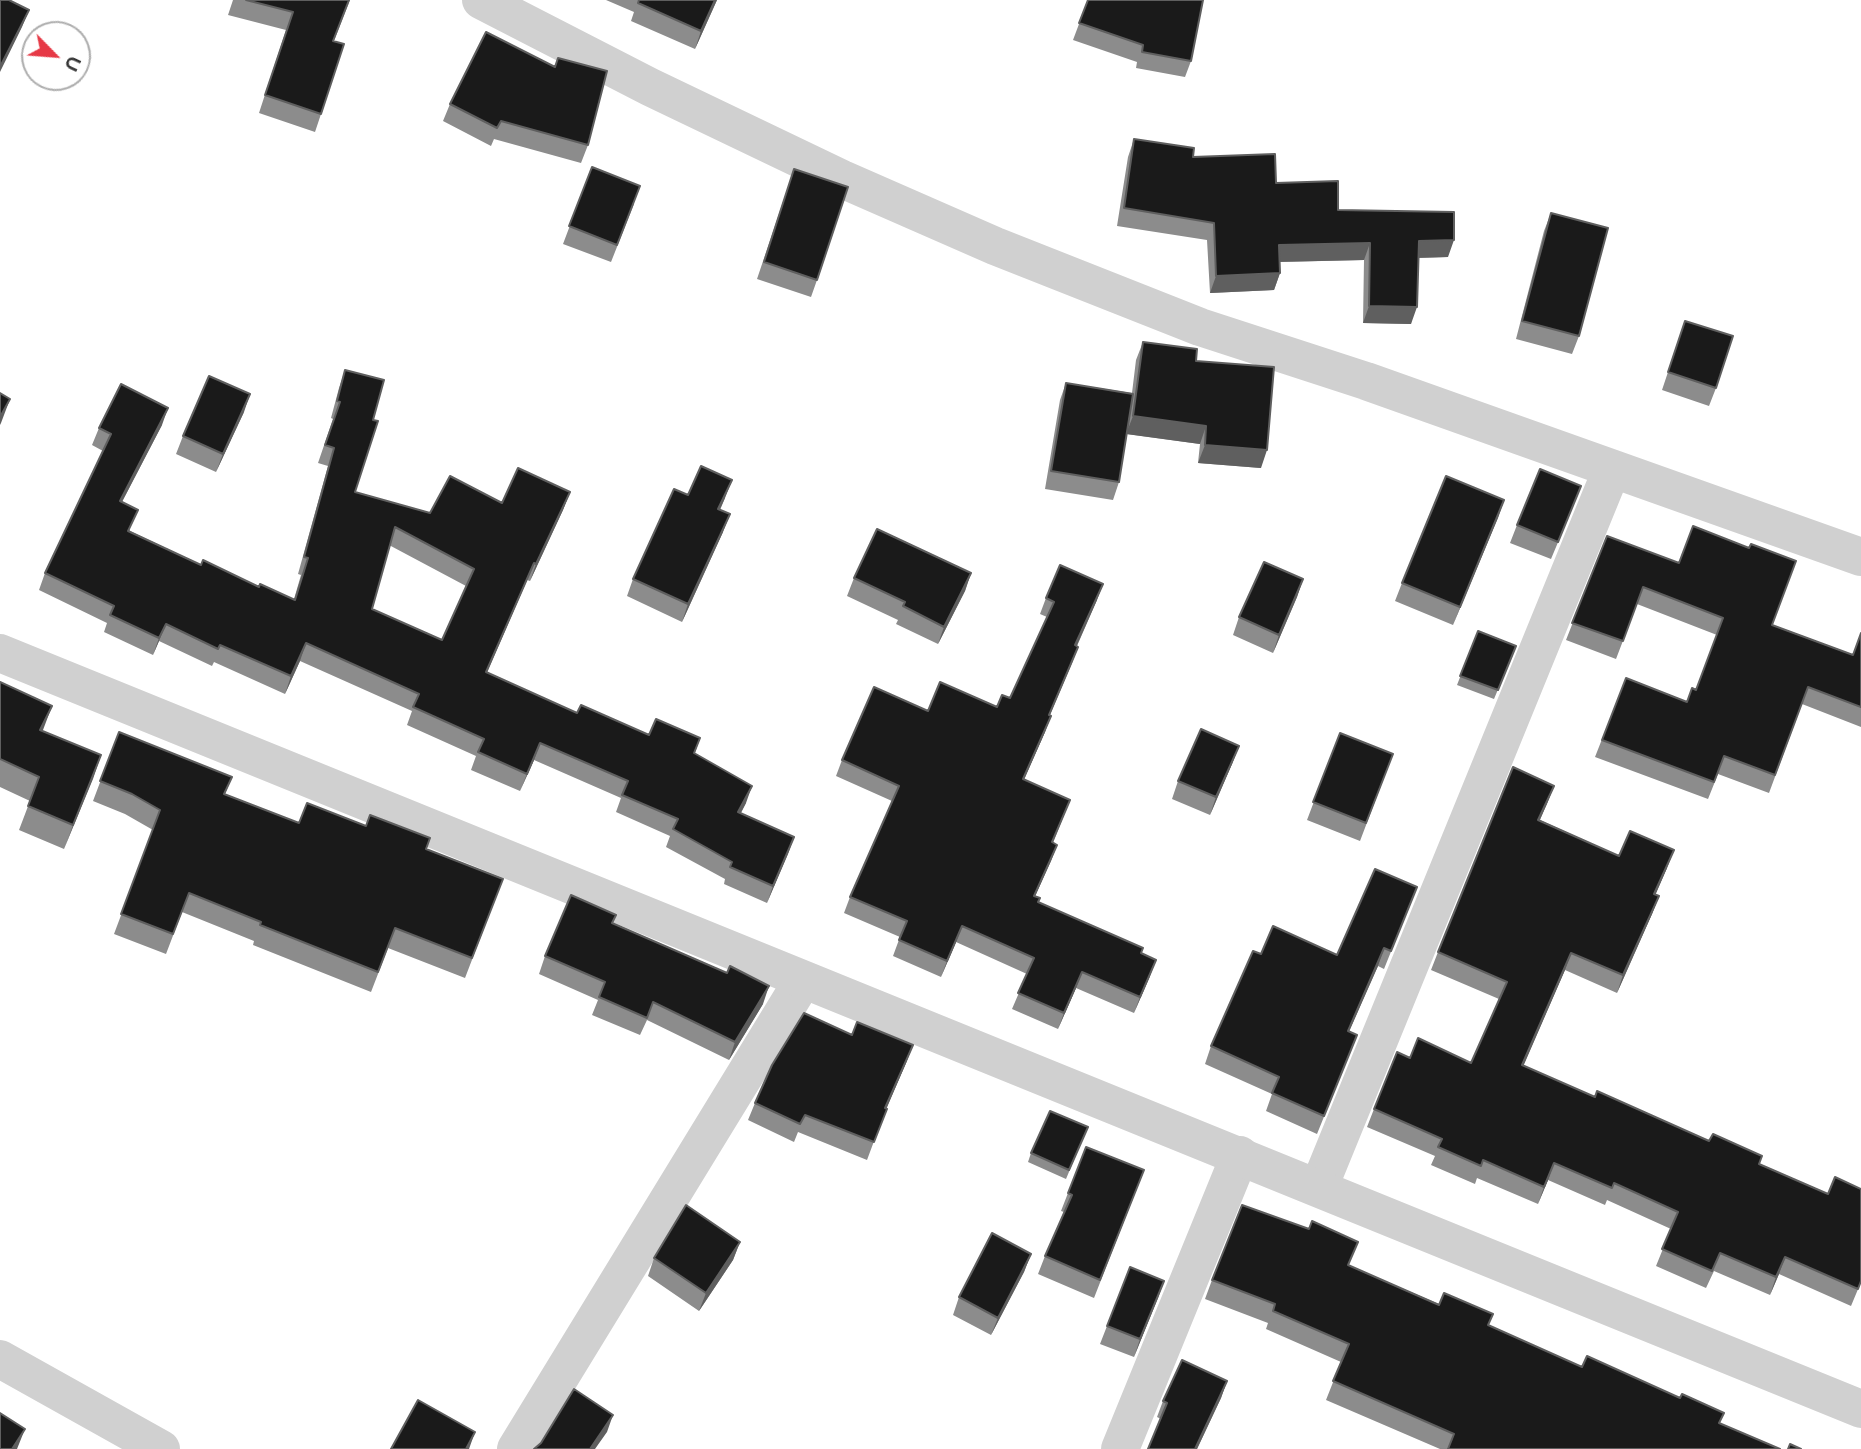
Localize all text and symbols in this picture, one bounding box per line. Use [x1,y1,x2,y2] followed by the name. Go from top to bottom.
[21,21,91,91] north arrow
[60,53,86,75] text: U

